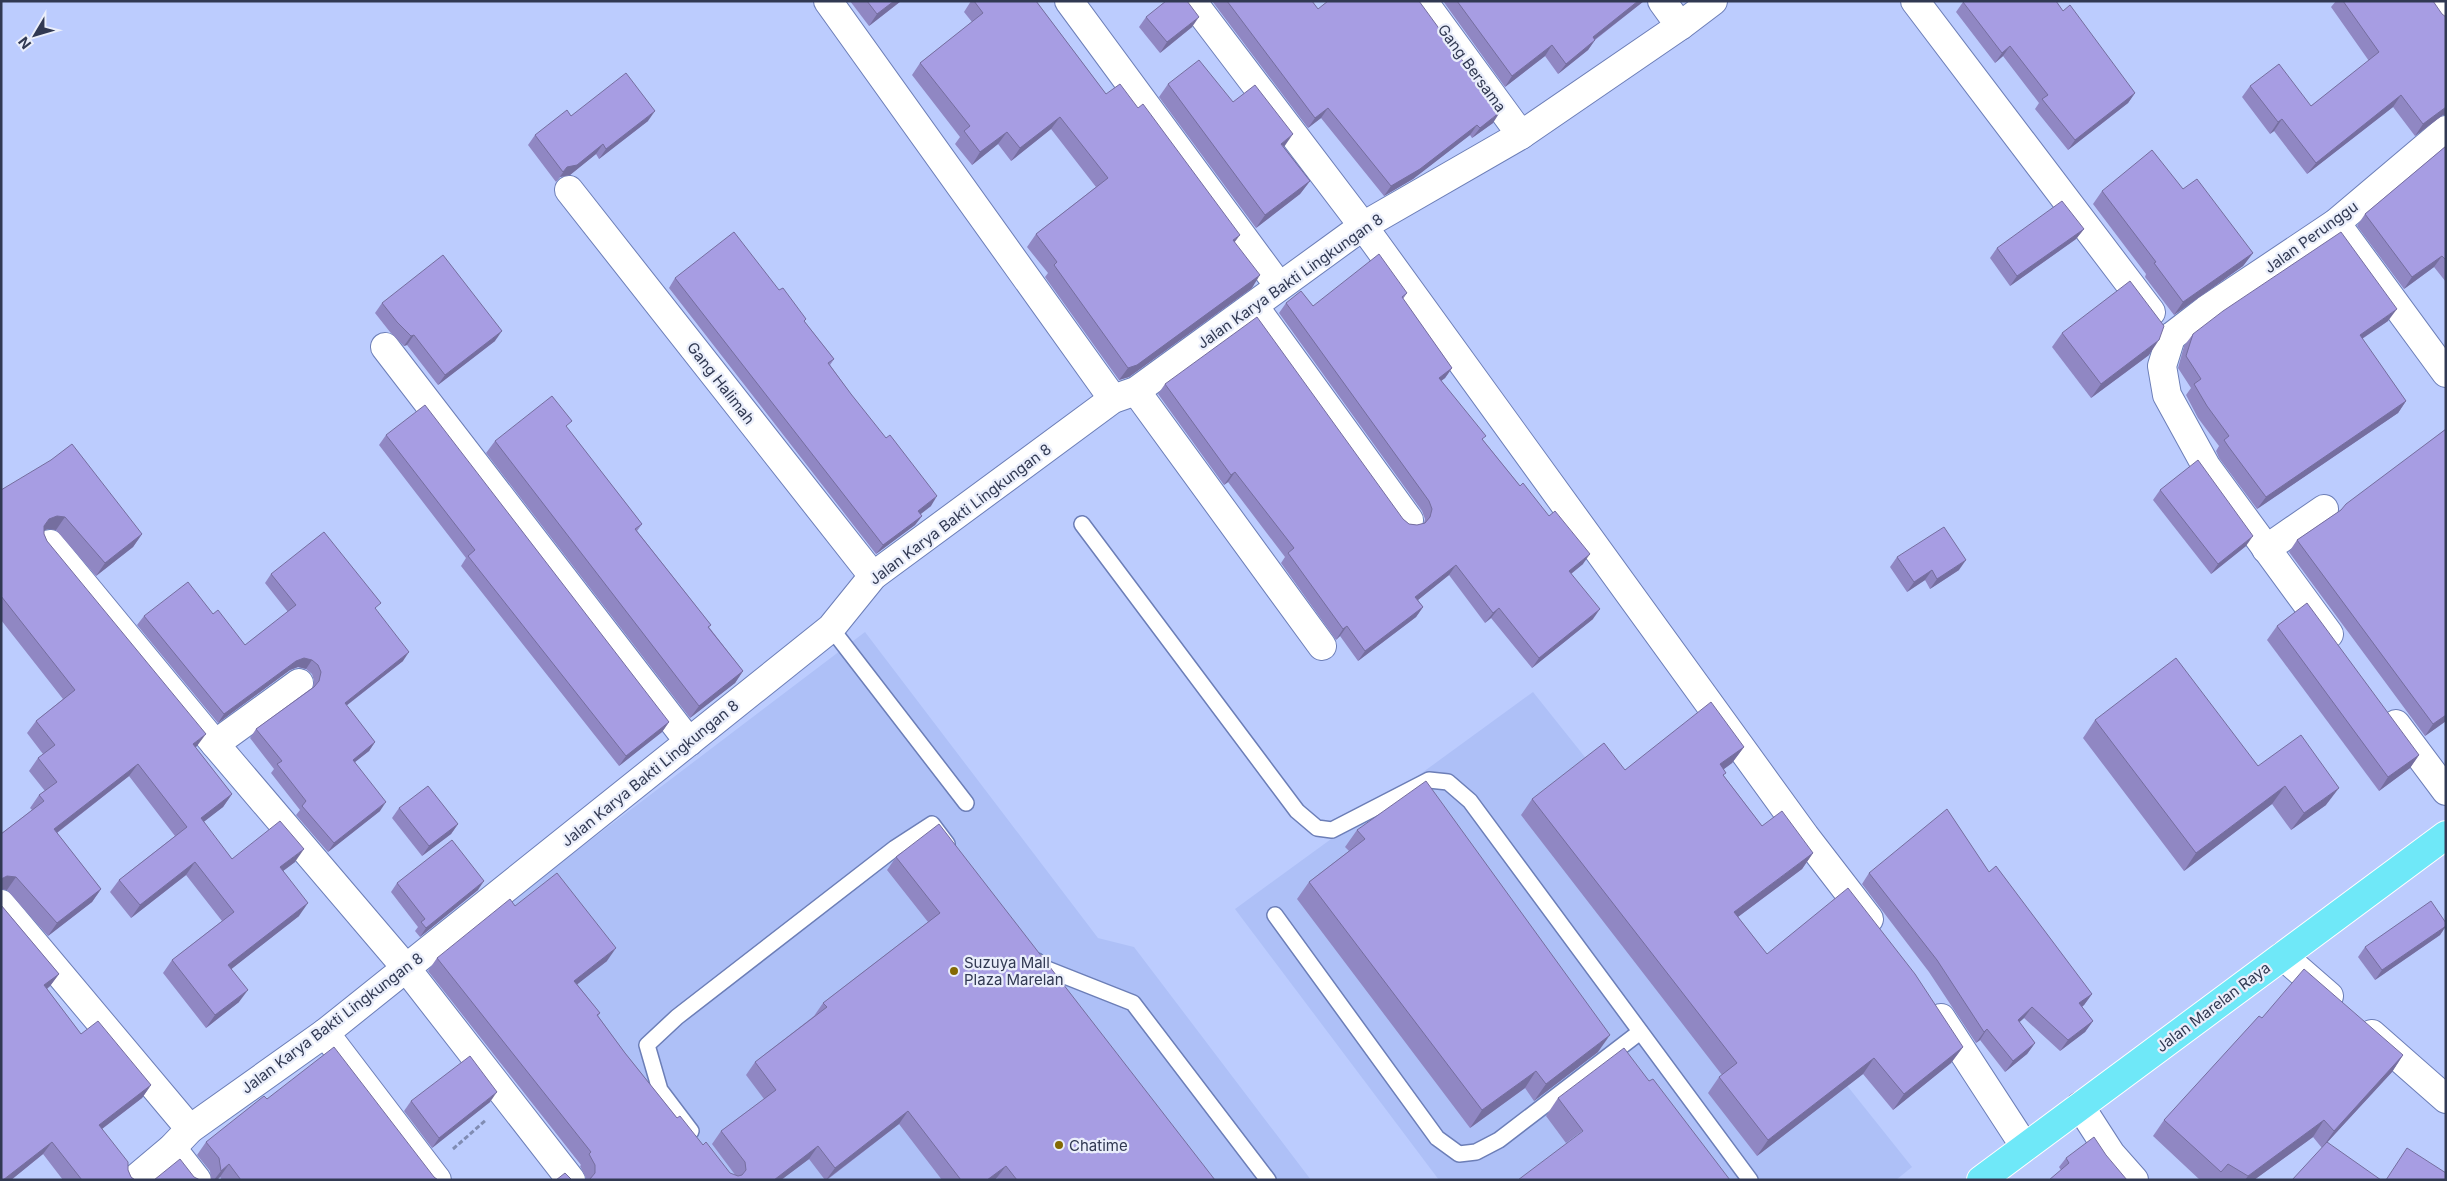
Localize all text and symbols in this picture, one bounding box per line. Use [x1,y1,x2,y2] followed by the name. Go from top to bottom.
[10,10,60,60] north arrow
[1434,20,1510,116] street label: Gang Bersama
[14,34,34,53] text: N
[2261,197,2361,277] street label: Jalan Perunggu
[1193,209,1387,353] street label: Jalan Karya Bakti Lingkungan 8
[683,338,759,428] street label: Gang Halimah
[865,439,1055,589] street label: Jalan Karya Bakti Lingkungan 8
[557,695,743,851] street label: Jalan Karya Bakti Lingkungan 8
[237,948,427,1098] street label: Jalan Karya Bakti Lingkungan 8
[964,953,1064,989] place label: Suzuya Mall Plaza Marelan
[2152,958,2274,1056] street label: Jalan Marelan Raya
[948,965,960,977] marker: Suzuya Mall Plaza Marelan
[1069,1136,1128,1155] place label: Chatime
[1053,1139,1065,1151] marker: Chatime

